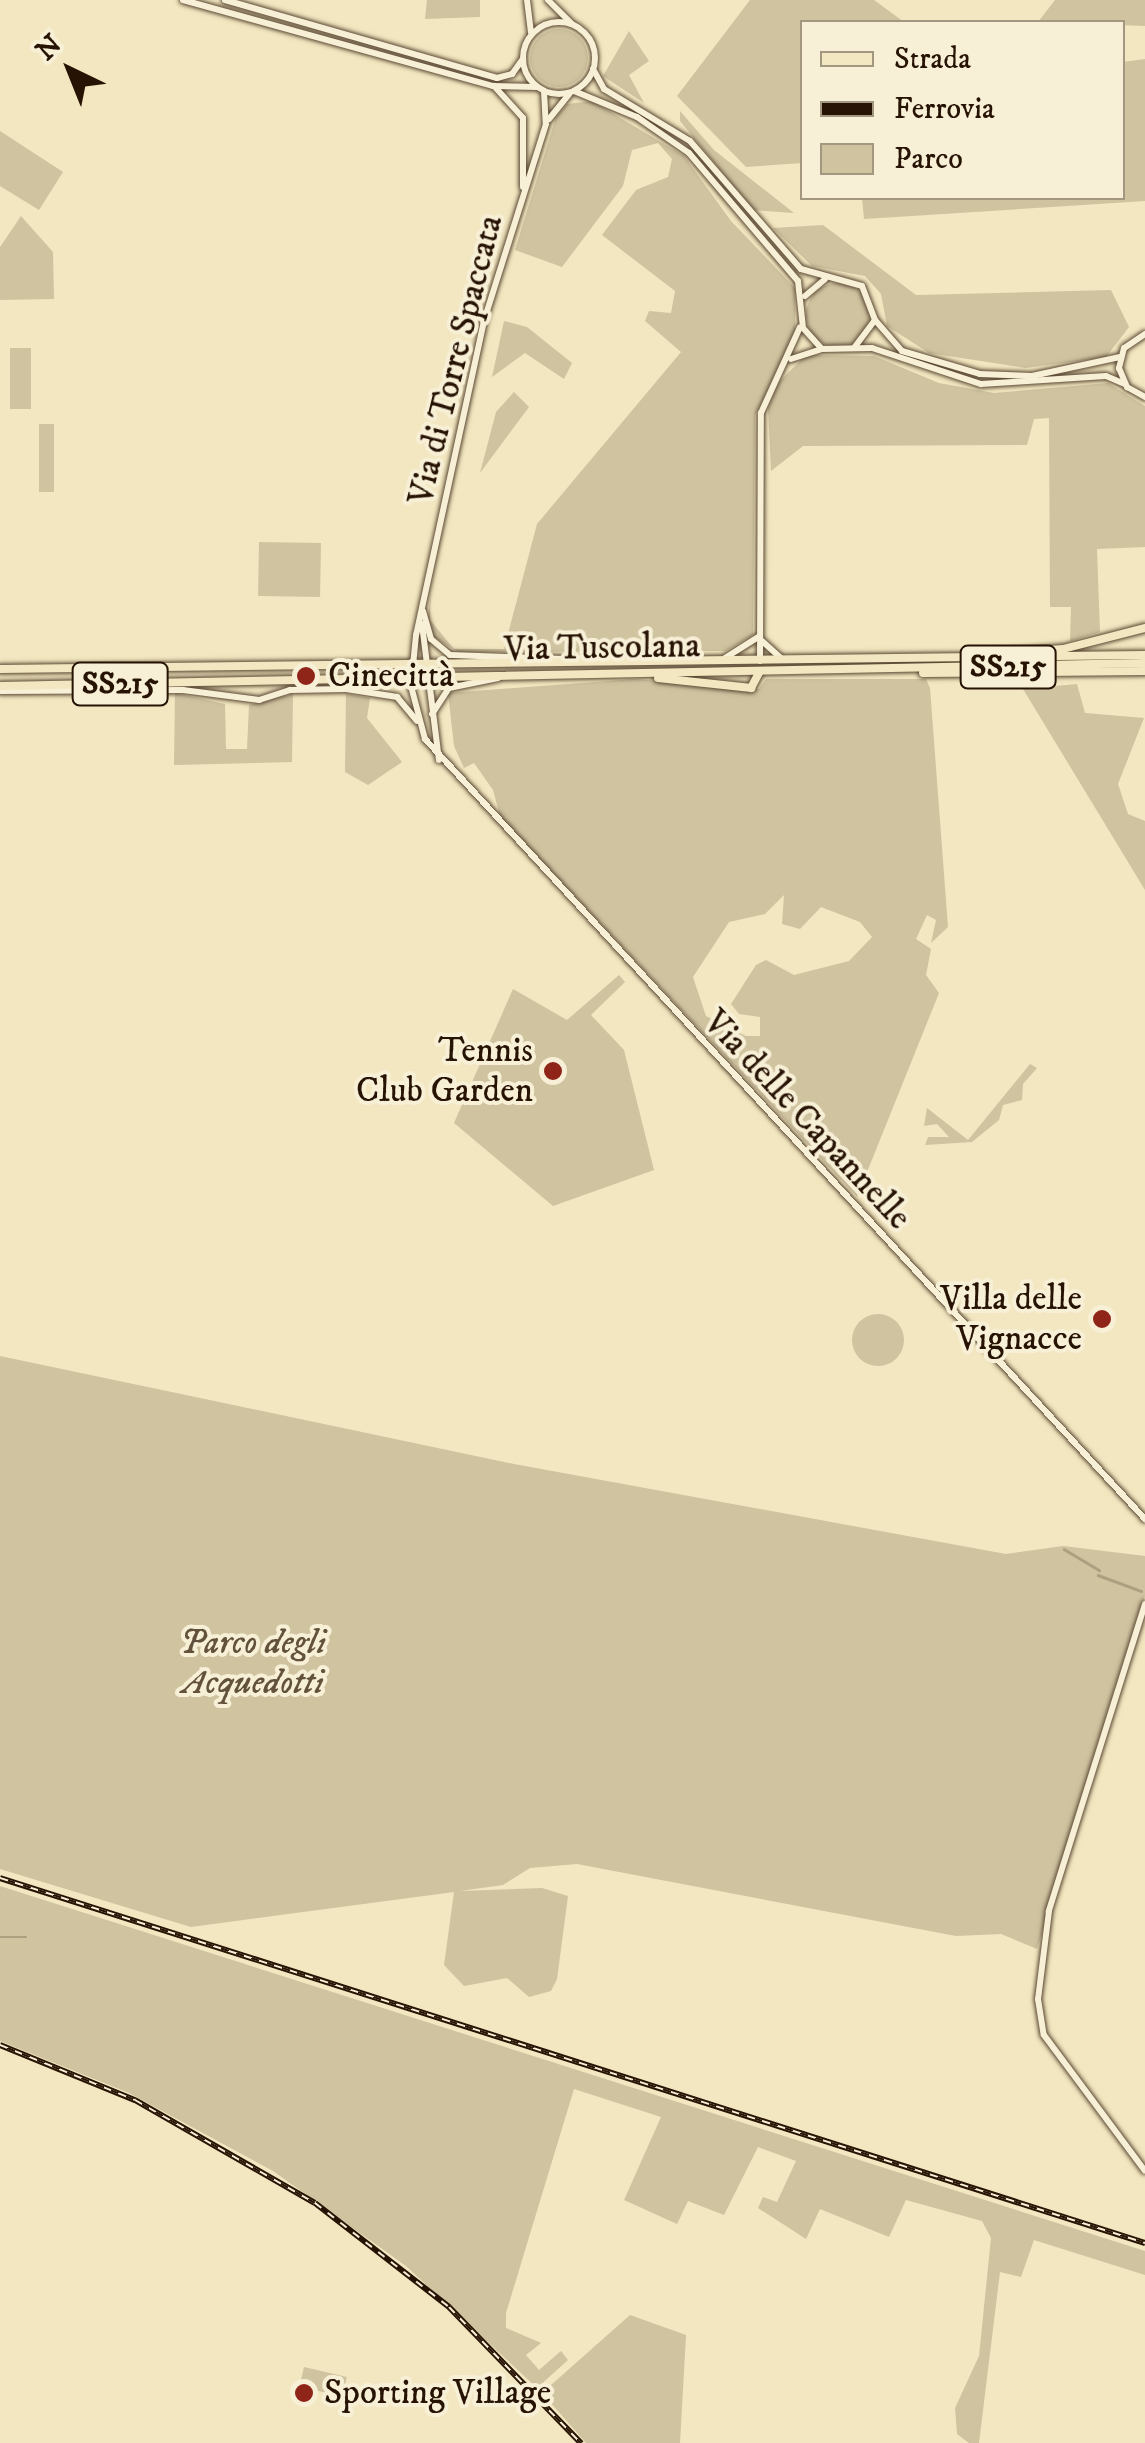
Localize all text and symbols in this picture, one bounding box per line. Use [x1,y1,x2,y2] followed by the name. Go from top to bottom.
[20,20,120,120] north arrow
[800,20,1125,200] legend
[29,27,70,68] text: N
[894,41,971,78] text: Strada
[894,91,995,128] text: Ferrovia
[894,141,963,178] text: Parco
[400,211,512,509] street label: Via di Torre Spaccata
[504,625,700,671] street label: Via Tuscolana
[958,640,1058,694] road number: SS215
[328,655,454,697] place label: Cinecittà
[70,657,170,711] road number: SS215
[293,663,319,689] marker: Cinecittà
[694,1001,920,1239] street label: Via delle Capannelle
[356,1030,533,1112] place label: Tennis Club Garden
[542,1060,564,1082] marker: Tennis Club Garden
[940,1278,1082,1360] place label: Villa delle Vignacce
[1091,1308,1113,1330] marker: Villa delle Vignacce
[180,1622,326,1704] park label: Parco degli Acquedotti
[324,2372,551,2414] place label: Sporting Village
[293,2382,315,2404] marker: Sporting Village

